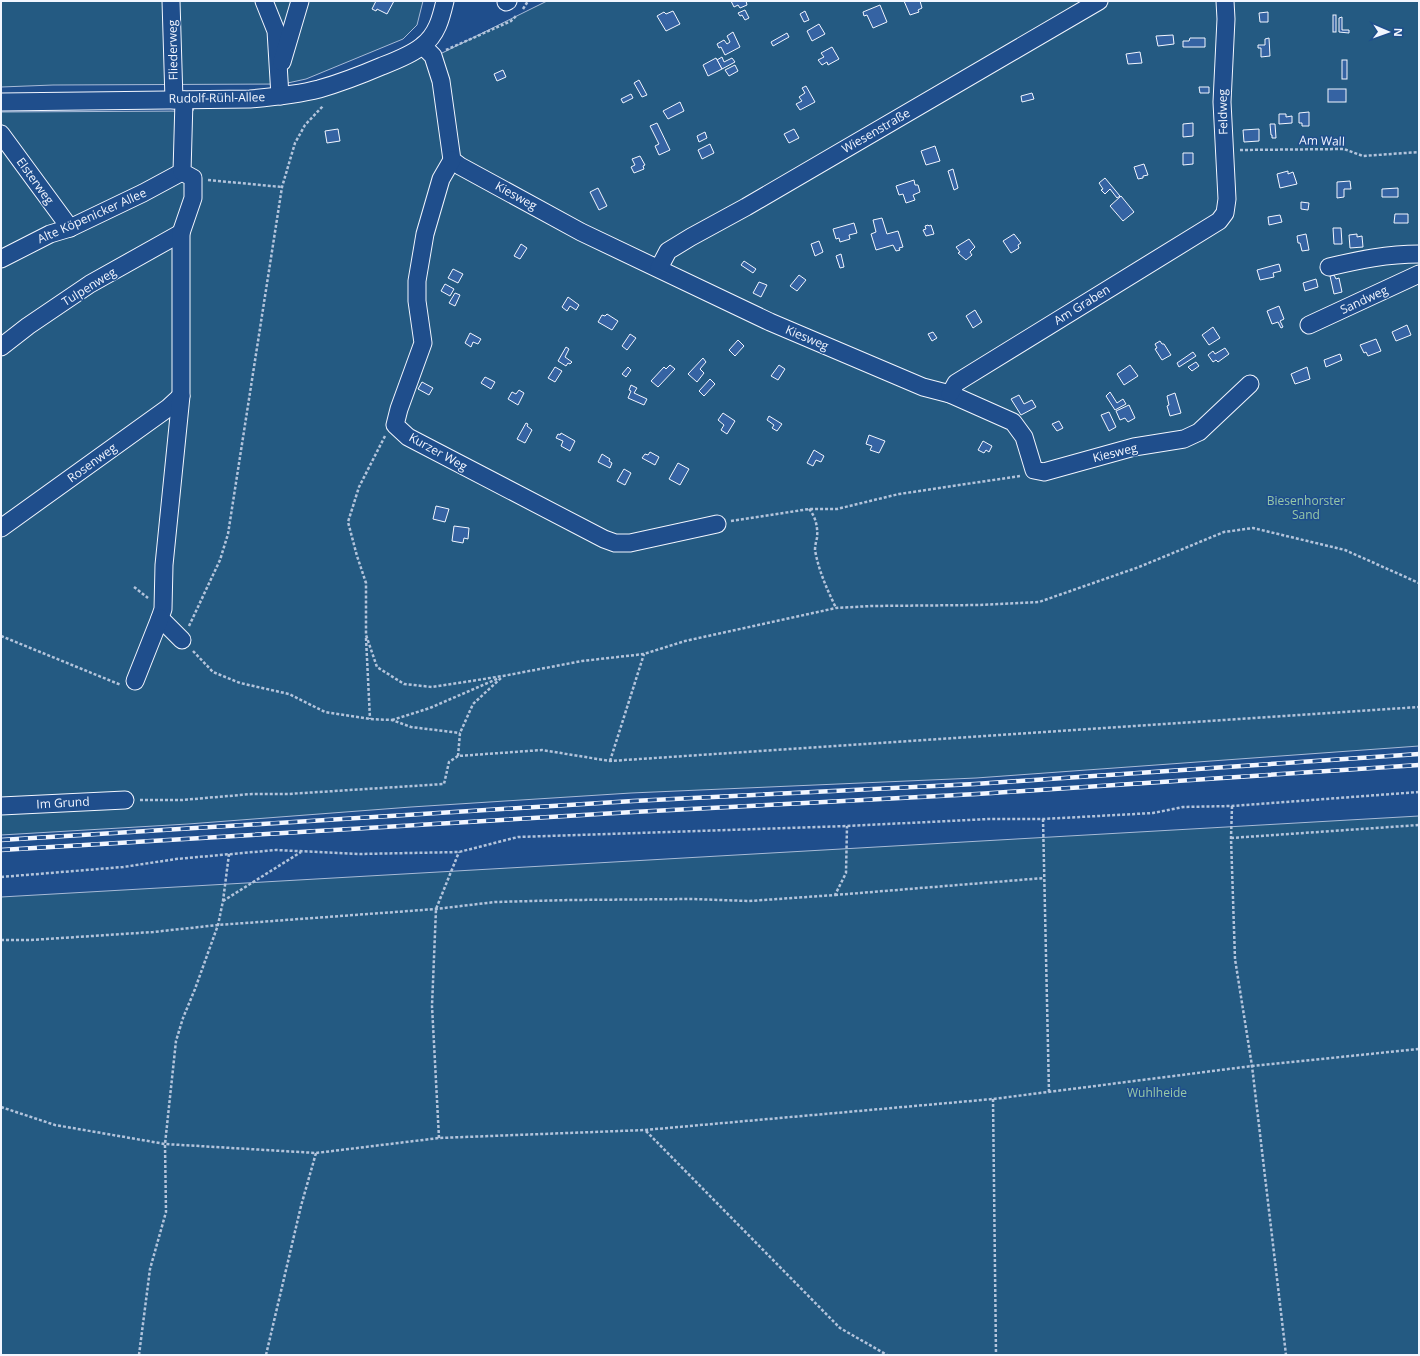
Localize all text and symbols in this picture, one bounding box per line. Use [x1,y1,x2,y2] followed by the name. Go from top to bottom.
[1368,12,1408,52] north arrow
[163,19,182,80] street label: Fliederweg
[1391,28,1406,37] text: N
[169,88,266,107] street label: Rudolf-Rühl-Allee
[1214,88,1231,135] street label: Feldweg
[838,104,913,157] street label: Wiesenstraße
[1299,131,1345,150] street label: Am Wall
[13,154,58,208] street label: Elsterweg
[492,177,541,214] street label: Kiesweg
[35,184,149,247] street label: Alte Köpenicker Allee
[58,263,120,310] street label: Tulpenweg
[1050,281,1113,329] street label: Am Graben
[1337,281,1391,318] street label: Sandweg
[783,321,832,354] street label: Kiesweg
[406,429,471,475] street label: Kurzer Weg
[64,439,120,486] street label: Rosenweg
[1091,439,1139,466] street label: Kiesweg
[1267,492,1345,523] park label: Biesenhorster Sand
[36,793,90,812] street label: Im Grund
[1127,1084,1187,1101] park label: Wuhlheide

